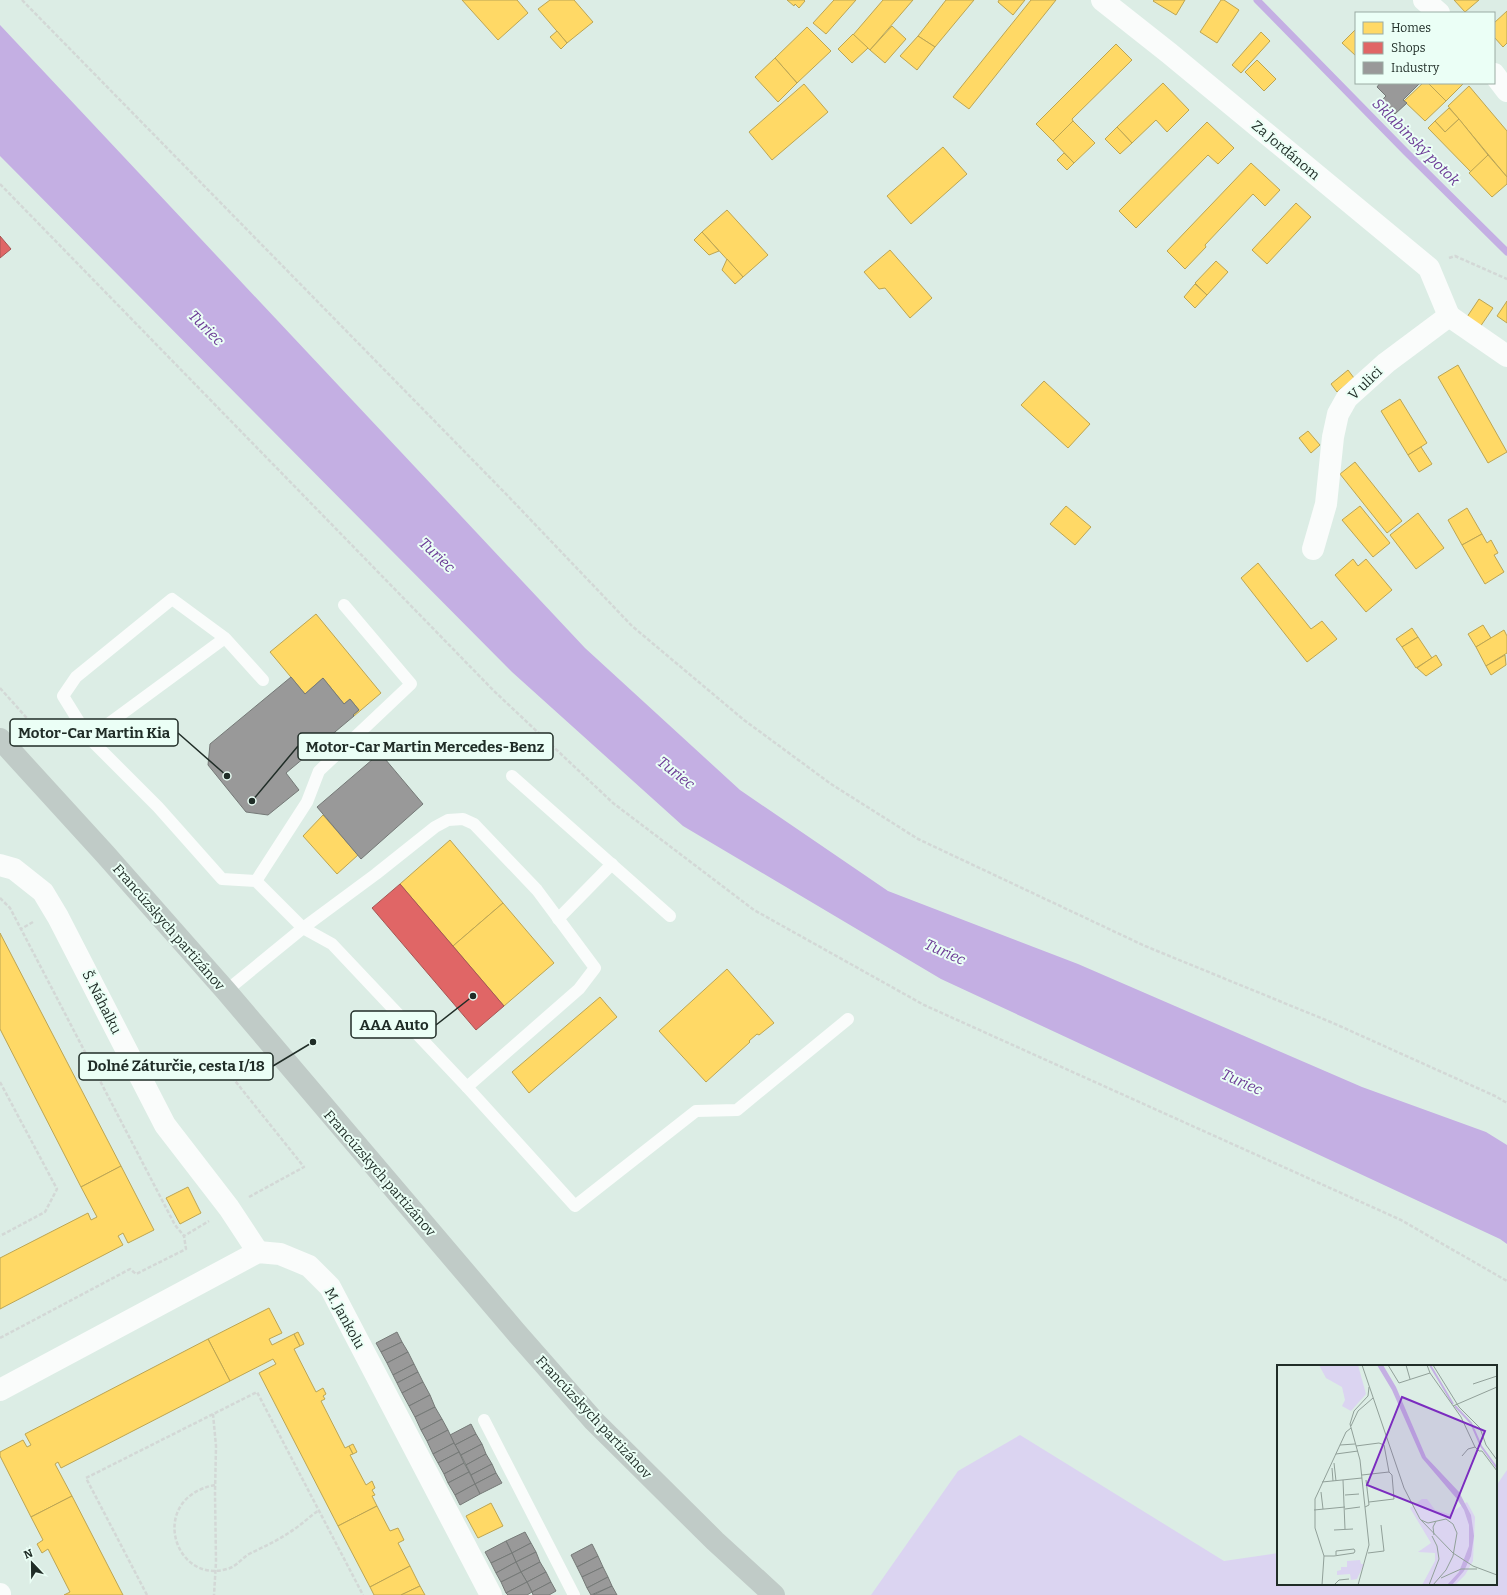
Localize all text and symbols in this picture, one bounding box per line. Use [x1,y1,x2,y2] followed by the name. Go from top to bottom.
[1355,12,1495,84] legend
[1391,21,1431,35] text: Homes
[1391,41,1426,55] text: Shops
[1391,61,1440,75] text: Industry
[1369,95,1464,190] water label: Sklabinský potok
[1248,117,1324,184] street label: Za Jordánom
[185,307,228,350] water label: Turiec
[1345,363,1386,404] street label: V ulici
[415,534,459,577] water label: Turiec
[10,719,178,746] callout: Motor-Car Martin Kia
[18,724,171,742] text: Motor-Car Martin Kia
[298,733,553,760] callout: Motor-Car Martin Mercedes-Benz
[306,738,545,756] text: Motor-Car Martin Mercedes-Benz
[654,753,699,794] water label: Turiec
[109,861,229,994] street label: Francúzskych partizánov
[922,935,969,969] water label: Turiec
[78,967,126,1037] street label: Š. Náhalku
[351,1011,436,1038] callout: AAA Auto
[359,1016,429,1034] text: AAA Auto
[79,1053,273,1080] callout: Dolné Záturčie, cesta I/18
[87,1057,265,1075] text: Dolné Záturčie, cesta I/18
[1219,1065,1266,1099] water label: Turiec
[320,1107,440,1240] street label: Francúzskych partizánov
[321,1285,368,1352] street label: M. Jankolu
[532,1352,655,1483] street label: Francúzskych partizánov
[1277,1365,1497,1585] inset map
[12,1543,52,1583] north arrow
[22,1546,35,1562] text: N

